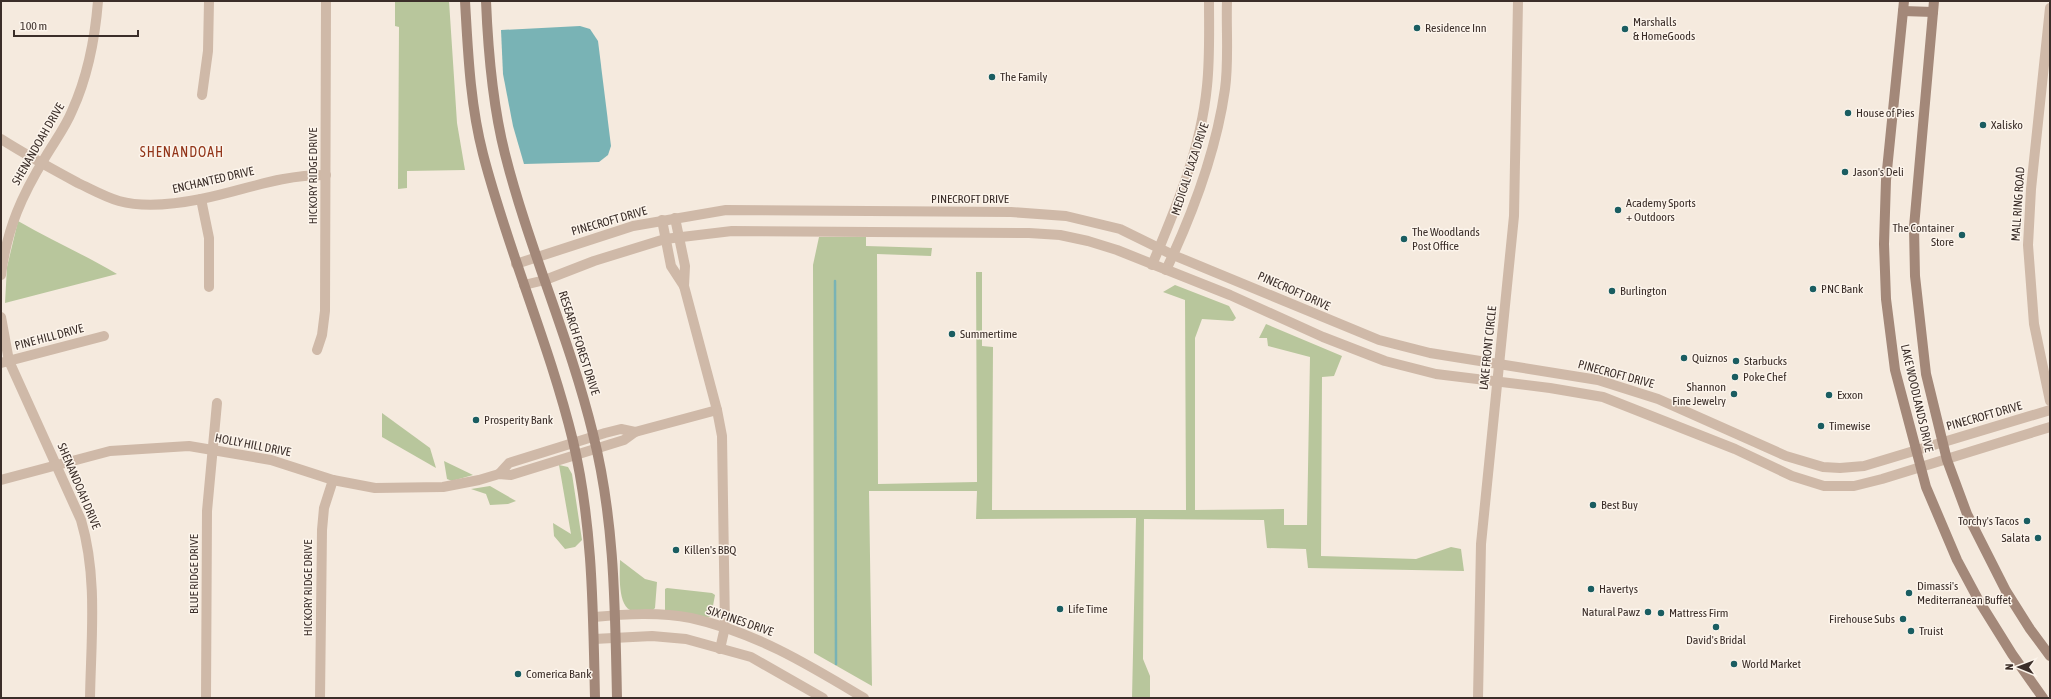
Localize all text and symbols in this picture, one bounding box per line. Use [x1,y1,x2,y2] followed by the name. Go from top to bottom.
[14,12,138,38] scale bar
[1633,15,1695,43] place label: Marshalls & HomeGoods
[20,19,47,33] text: 100 m
[1425,21,1487,35] place label: Residence Inn
[1412,23,1422,33] marker: Residence Inn
[1620,24,1630,34] marker: Marshalls & HomeGoods
[1000,70,1048,84] place label: The Family
[987,72,997,82] marker: The Family
[9,101,67,187] street label: SHENANDOAH DRIVE
[1856,106,1914,120] place label: House of Pies
[1843,108,1853,118] marker: House of Pies
[1991,118,2023,132] place label: Xalisko
[1978,120,1988,130] marker: Xalisko
[1168,121,1212,217] street label: MEDICAL PLAZA DRIVE
[306,128,320,224] street label: HICKORY RIDGE DRIVE
[140,144,224,160] district label: SHENANDOAH
[171,164,255,196] street label: ENCHANTED DRIVE
[1853,165,1904,179] place label: Jason's Deli
[2008,166,2028,242] street label: MALL RING ROAD
[1840,167,1850,177] marker: Jason's Deli
[931,192,1009,206] street label: PINECROFT DRIVE
[1626,196,1696,224] place label: Academy Sports + Outdoors
[570,204,648,238] street label: PINECROFT DRIVE
[1613,205,1623,215] marker: Academy Sports + Outdoors
[1893,221,1954,249] place label: The Container Store
[1412,225,1480,253] place label: The Woodlands Post Office
[1957,230,1967,240] marker: The Container Store
[1399,234,1409,244] marker: The Woodlands Post Office
[1256,269,1332,313] street label: PINECROFT DRIVE
[1821,282,1864,296] place label: PNC Bank
[1620,284,1667,298] place label: Burlington
[1808,284,1818,294] marker: PNC Bank
[1607,286,1617,296] marker: Burlington
[556,289,602,397] street label: RESEARCH FOREST DRIVE
[1477,305,1499,391] street label: LAKE FRONT CIRCLE
[13,321,85,353] street label: PINE HILL DRIVE
[960,327,1017,341] place label: Summertime
[947,329,957,339] marker: Summertime
[1898,343,1936,453] street label: LAKE WOODLANDS DRIVE
[1692,351,1728,365] place label: Quiznos
[1679,353,1689,363] marker: Quiznos
[1744,354,1787,368] place label: Starbucks
[1731,356,1741,366] marker: Starbucks
[1577,357,1655,391] street label: PINECROFT DRIVE
[1743,370,1787,384] place label: Poke Chef
[1730,372,1740,382] marker: Poke Chef
[1672,380,1726,408] place label: Shannon Fine Jewelry
[1837,388,1863,402] place label: Exxon
[1729,389,1739,399] marker: Shannon Fine Jewelry
[1824,390,1834,400] marker: Exxon
[1945,399,2023,433] street label: PINECROFT DRIVE
[484,413,554,427] place label: Prosperity Bank
[471,415,481,425] marker: Prosperity Bank
[1829,419,1870,433] place label: Timewise
[1816,421,1826,431] marker: Timewise
[214,431,292,459] street label: HOLLY HILL DRIVE
[55,441,103,531] street label: SHENANDOAH DRIVE
[1601,498,1638,512] place label: Best Buy
[1588,500,1598,510] marker: Best Buy
[1958,514,2019,528] place label: Torchy's Tacos
[2022,516,2032,526] marker: Torchy's Tacos
[2002,531,2030,545] place label: Salata
[2033,533,2043,543] marker: Salata
[187,534,201,614] street label: BLUE RIDGE DRIVE
[301,540,315,636] street label: HICKORY RIDGE DRIVE
[684,543,737,557] place label: Killen's BBQ
[671,545,681,555] marker: Killen's BBQ
[1917,579,2012,607] place label: Dimassi's Mediterranean Buffet
[1599,582,1638,596] place label: Havertys
[1586,584,1596,594] marker: Havertys
[1904,588,1914,598] marker: Dimassi's Mediterranean Buffet
[1068,602,1108,616] place label: Life Time
[705,603,775,639] street label: SIX PINES DRIVE
[1055,604,1065,614] marker: Life Time
[1582,605,1641,619] place label: Natural Pawz
[1669,606,1728,620] place label: Mattress Firm
[1643,607,1653,617] marker: Natural Pawz
[1656,608,1666,618] marker: Mattress Firm
[1829,612,1895,626] place label: Firehouse Subs
[1898,614,1908,624] marker: Firehouse Subs
[1711,622,1721,632] marker: David's Bridal
[1919,624,1944,638] place label: Truist
[1906,626,1916,636] marker: Truist
[1686,633,1747,647] place label: David's Bridal
[1999,647,2039,687] north arrow
[1742,657,1802,671] place label: World Market
[1729,659,1739,669] marker: World Market
[2003,663,2015,670] text: N
[526,667,592,681] place label: Comerica Bank
[513,669,523,679] marker: Comerica Bank

